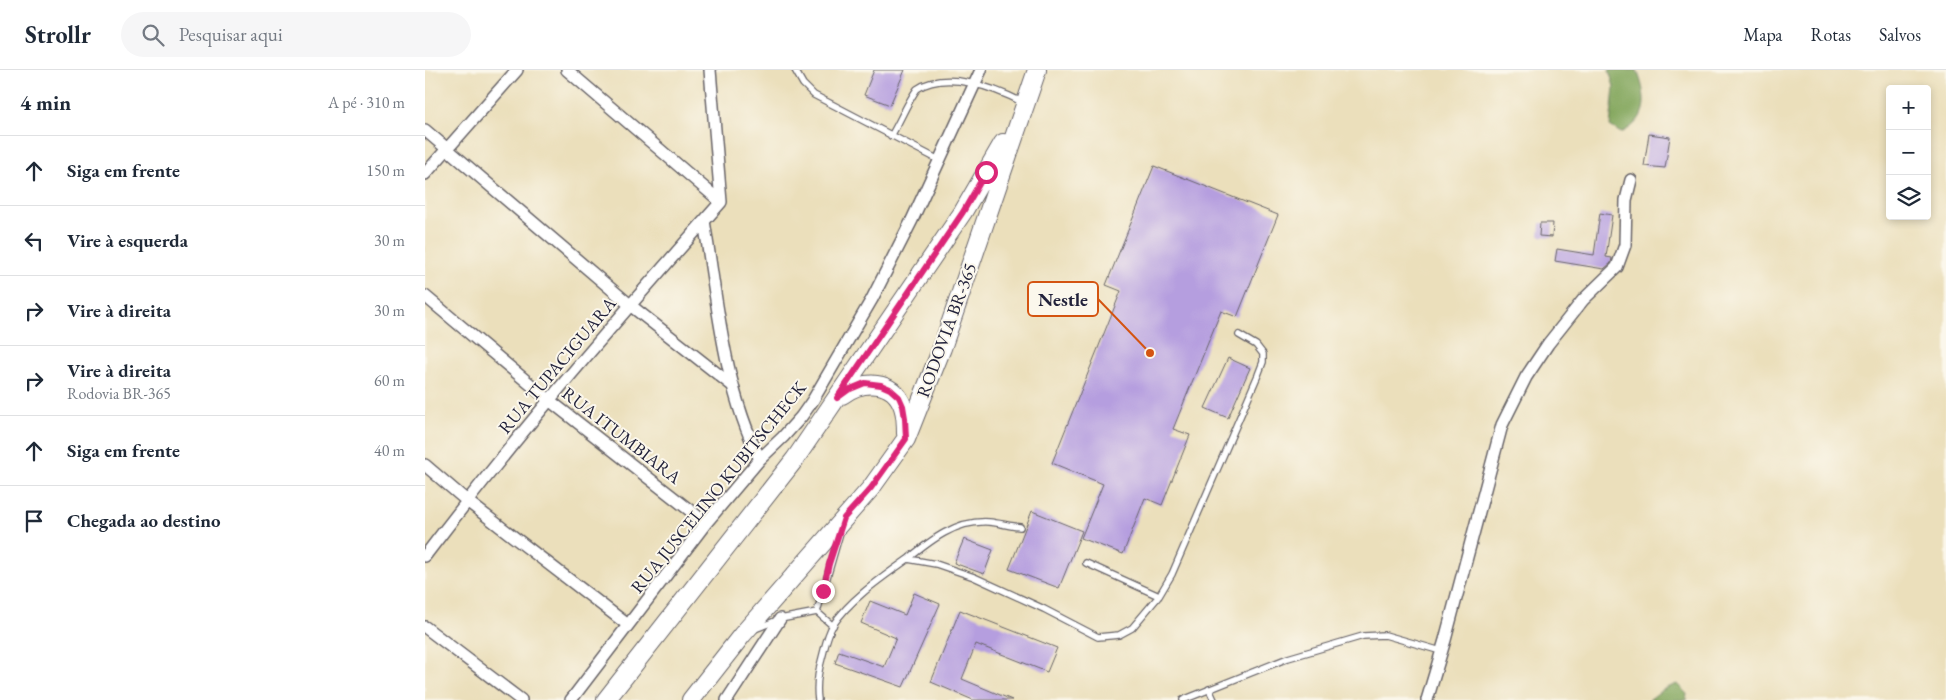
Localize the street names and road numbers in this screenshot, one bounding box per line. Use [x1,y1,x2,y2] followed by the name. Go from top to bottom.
[911,259,981,401] street label: RODOVIA BR-365
[493,291,621,438] street label: RUA TUPACIGUARA
[625,376,811,598] street label: RUA JUSCELINO KUBITSCHECK
[558,381,687,489] street label: RUA ITUMBIARA

